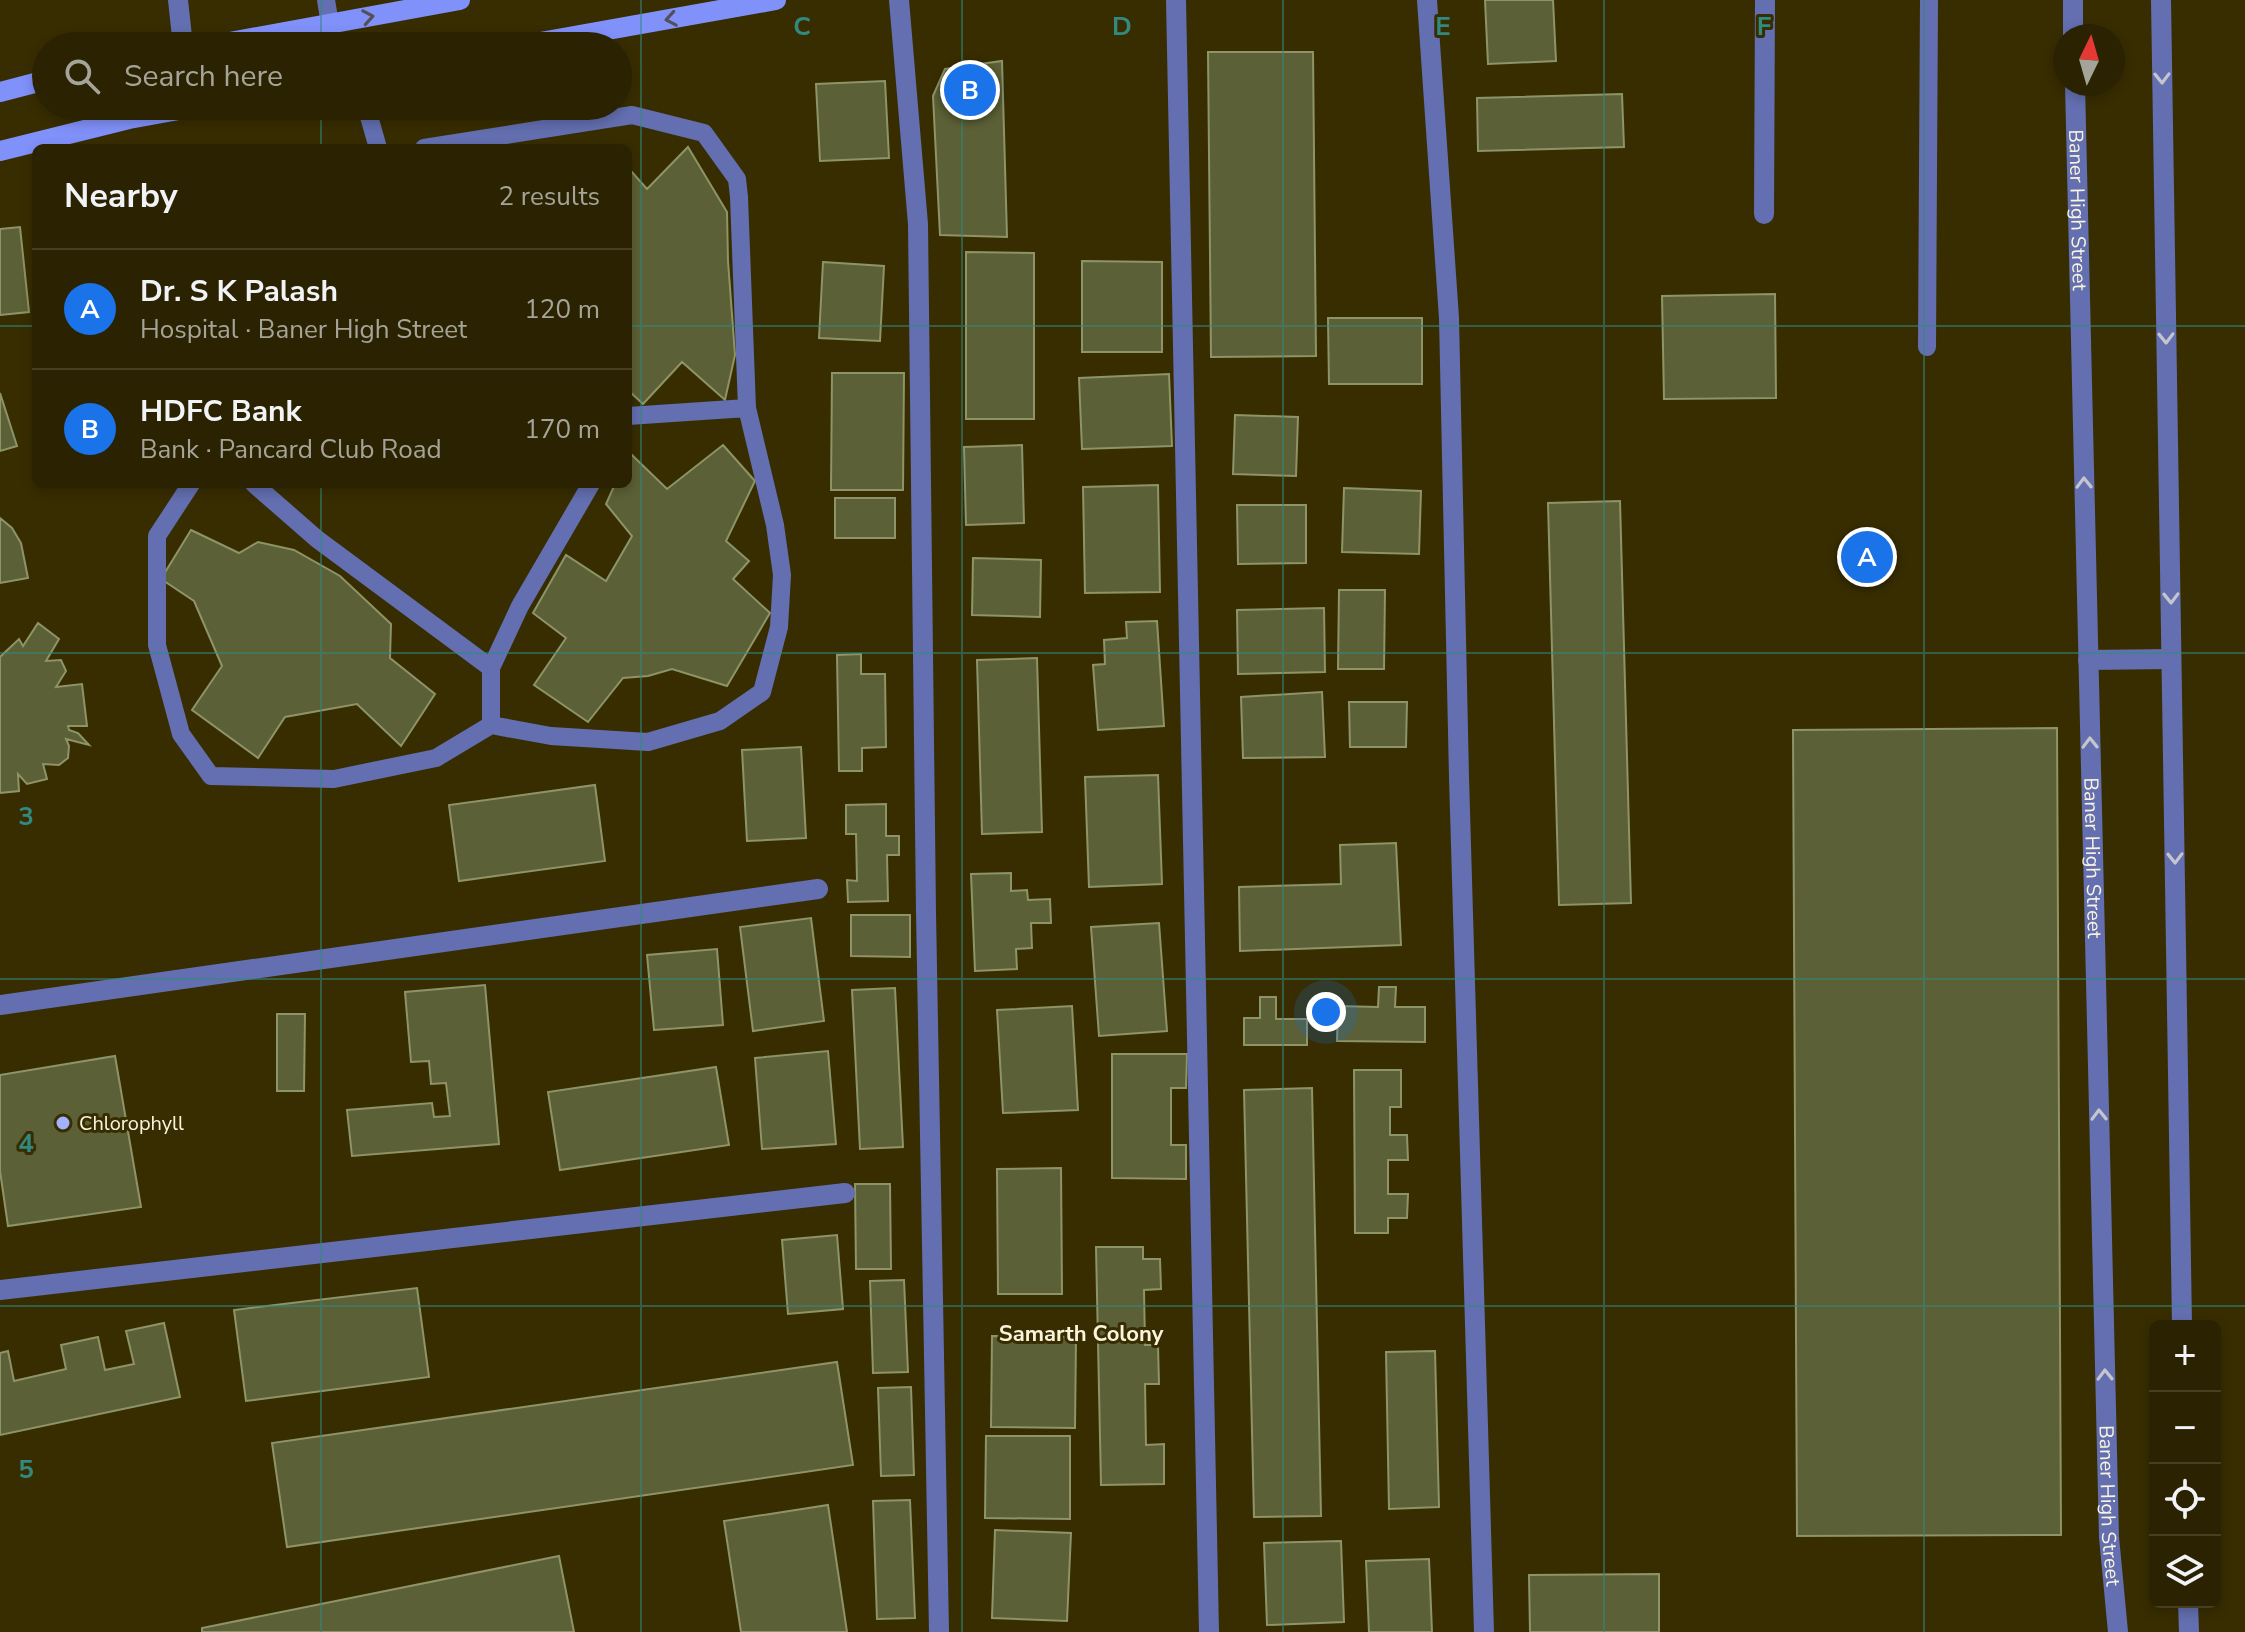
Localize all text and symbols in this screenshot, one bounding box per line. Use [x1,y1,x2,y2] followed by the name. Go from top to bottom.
[361,9,375,26] one-way arrow
[665,9,678,26] one-way arrow
[793,9,811,44] text: C
[1112,9,1132,44] text: D
[1435,9,1451,44] text: E
[1757,9,1771,44] text: F
[2053,24,2125,96] north arrow
[32,32,632,120] search box
[60,54,104,98] icon: search
[124,56,283,97] text: Search here
[944,60,996,120] pin: B
[2154,72,2171,85] one-way arrow
[2063,129,2093,292] street label: Baner High Street
[64,173,178,219] text: Nearby
[499,179,600,214] text: 2 results
[140,271,338,312] text: Dr. S K Palash
[80,292,100,327] text: A
[524,292,600,327] text: 120 m
[140,312,467,347] text: Hospital · Baner High Street
[2158,332,2175,345] one-way arrow
[140,391,302,432] text: HDFC Bank
[81,412,99,447] text: B
[524,412,600,447] text: 170 m
[140,432,442,467] text: Bank · Pancard Club Road
[2075,476,2093,489] one-way arrow
[1841,527,1893,587] pin: A
[2162,592,2179,605] one-way arrow
[2081,736,2099,749] one-way arrow
[2078,777,2109,940] street label: Baner High Street
[18,799,34,834] text: 3
[2166,852,2184,865] one-way arrow
[1306,992,1346,1032] your location
[2090,1108,2108,1121] one-way arrow
[79,1110,184,1137] place label: Chlorophyll
[54,1114,72,1132] marker: Chlorophyll
[18,1126,34,1161] text: 4
[999,1319,1164,1349] district label: Samarth Colony
[2149,1320,2221,1608] map controls
[2149,1320,2221,1392] button: +
[2096,1368,2114,1381] one-way arrow
[2149,1392,2221,1464] button: −
[2093,1425,2127,1588] street label: Baner High Street
[18,1452,34,1487] text: 5
[2149,1464,2221,1536] button: locate
[2149,1536,2221,1608] button: layers

